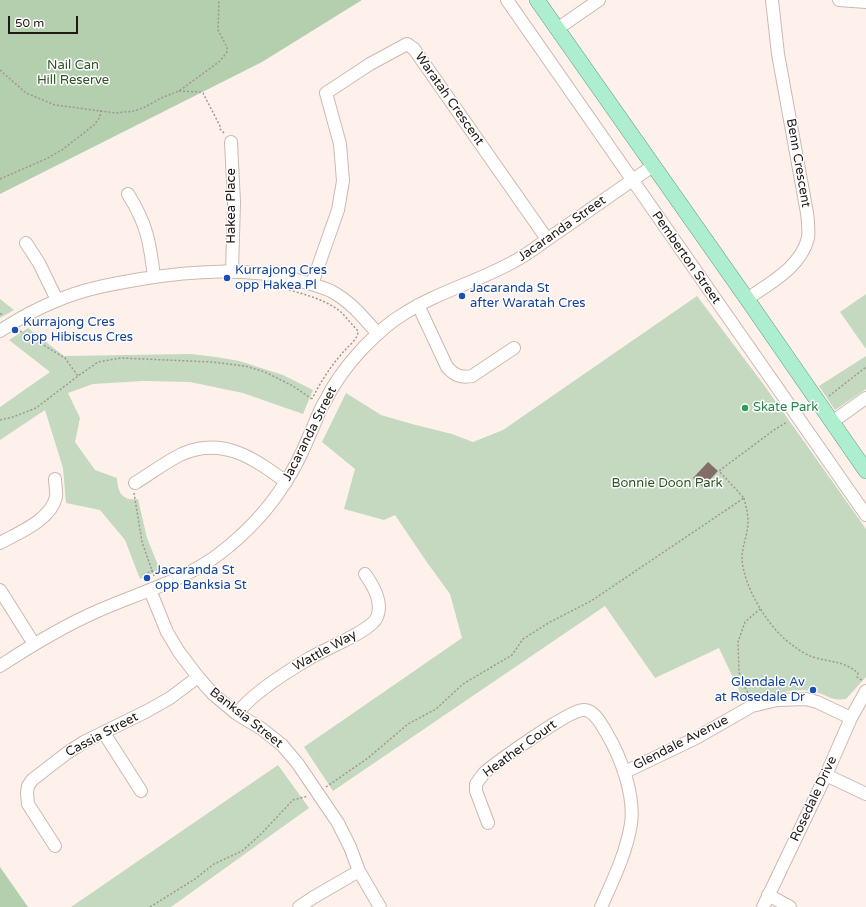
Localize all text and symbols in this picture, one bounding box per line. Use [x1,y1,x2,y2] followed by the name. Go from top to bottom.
[10,8,80,34] scale bar
[15,16,44,30] text: 50 m
[411,50,487,148] street label: Waratah Crescent
[37,58,109,89] park label: Nail Can Hill Reserve
[783,117,813,209] street label: Benn Crescent
[224,168,240,244] street label: Hakea Place
[515,193,609,265] street label: Jacaranda Street
[648,209,724,307] street label: Pemberton Street
[235,263,327,294] place label: Kurrajong Cres opp Hakea Pl
[222,273,232,283] marker: Kurrajong Cres opp Hakea Pl
[470,281,586,312] place label: Jacaranda St after Waratah Cres
[457,291,467,301] marker: Jacaranda St after Waratah Cres
[23,315,133,346] place label: Kurrajong Cres opp Hibiscus Cres
[10,325,20,335] marker: Kurrajong Cres opp Hibiscus Cres
[279,384,341,484] street label: Jacaranda Street
[753,400,818,416] place label: Skate Park
[740,403,750,413] marker: Skate Park
[611,476,723,492] park label: Bonnie Doon Park
[155,563,247,594] place label: Jacaranda St opp Banksia St
[142,573,152,583] marker: Jacaranda St opp Banksia St
[290,627,360,675] street label: Wattle Way
[715,675,805,706] place label: Glendale Av at Rosedale Dr
[206,685,286,751] street label: Banksia Street
[808,685,818,695] marker: Glendale Av at Rosedale Dr
[63,709,141,761] street label: Cassia Street
[631,712,731,774] street label: Glendale Avenue
[480,717,560,781] street label: Heather Court
[787,754,841,844] street label: Rosedale Drive

